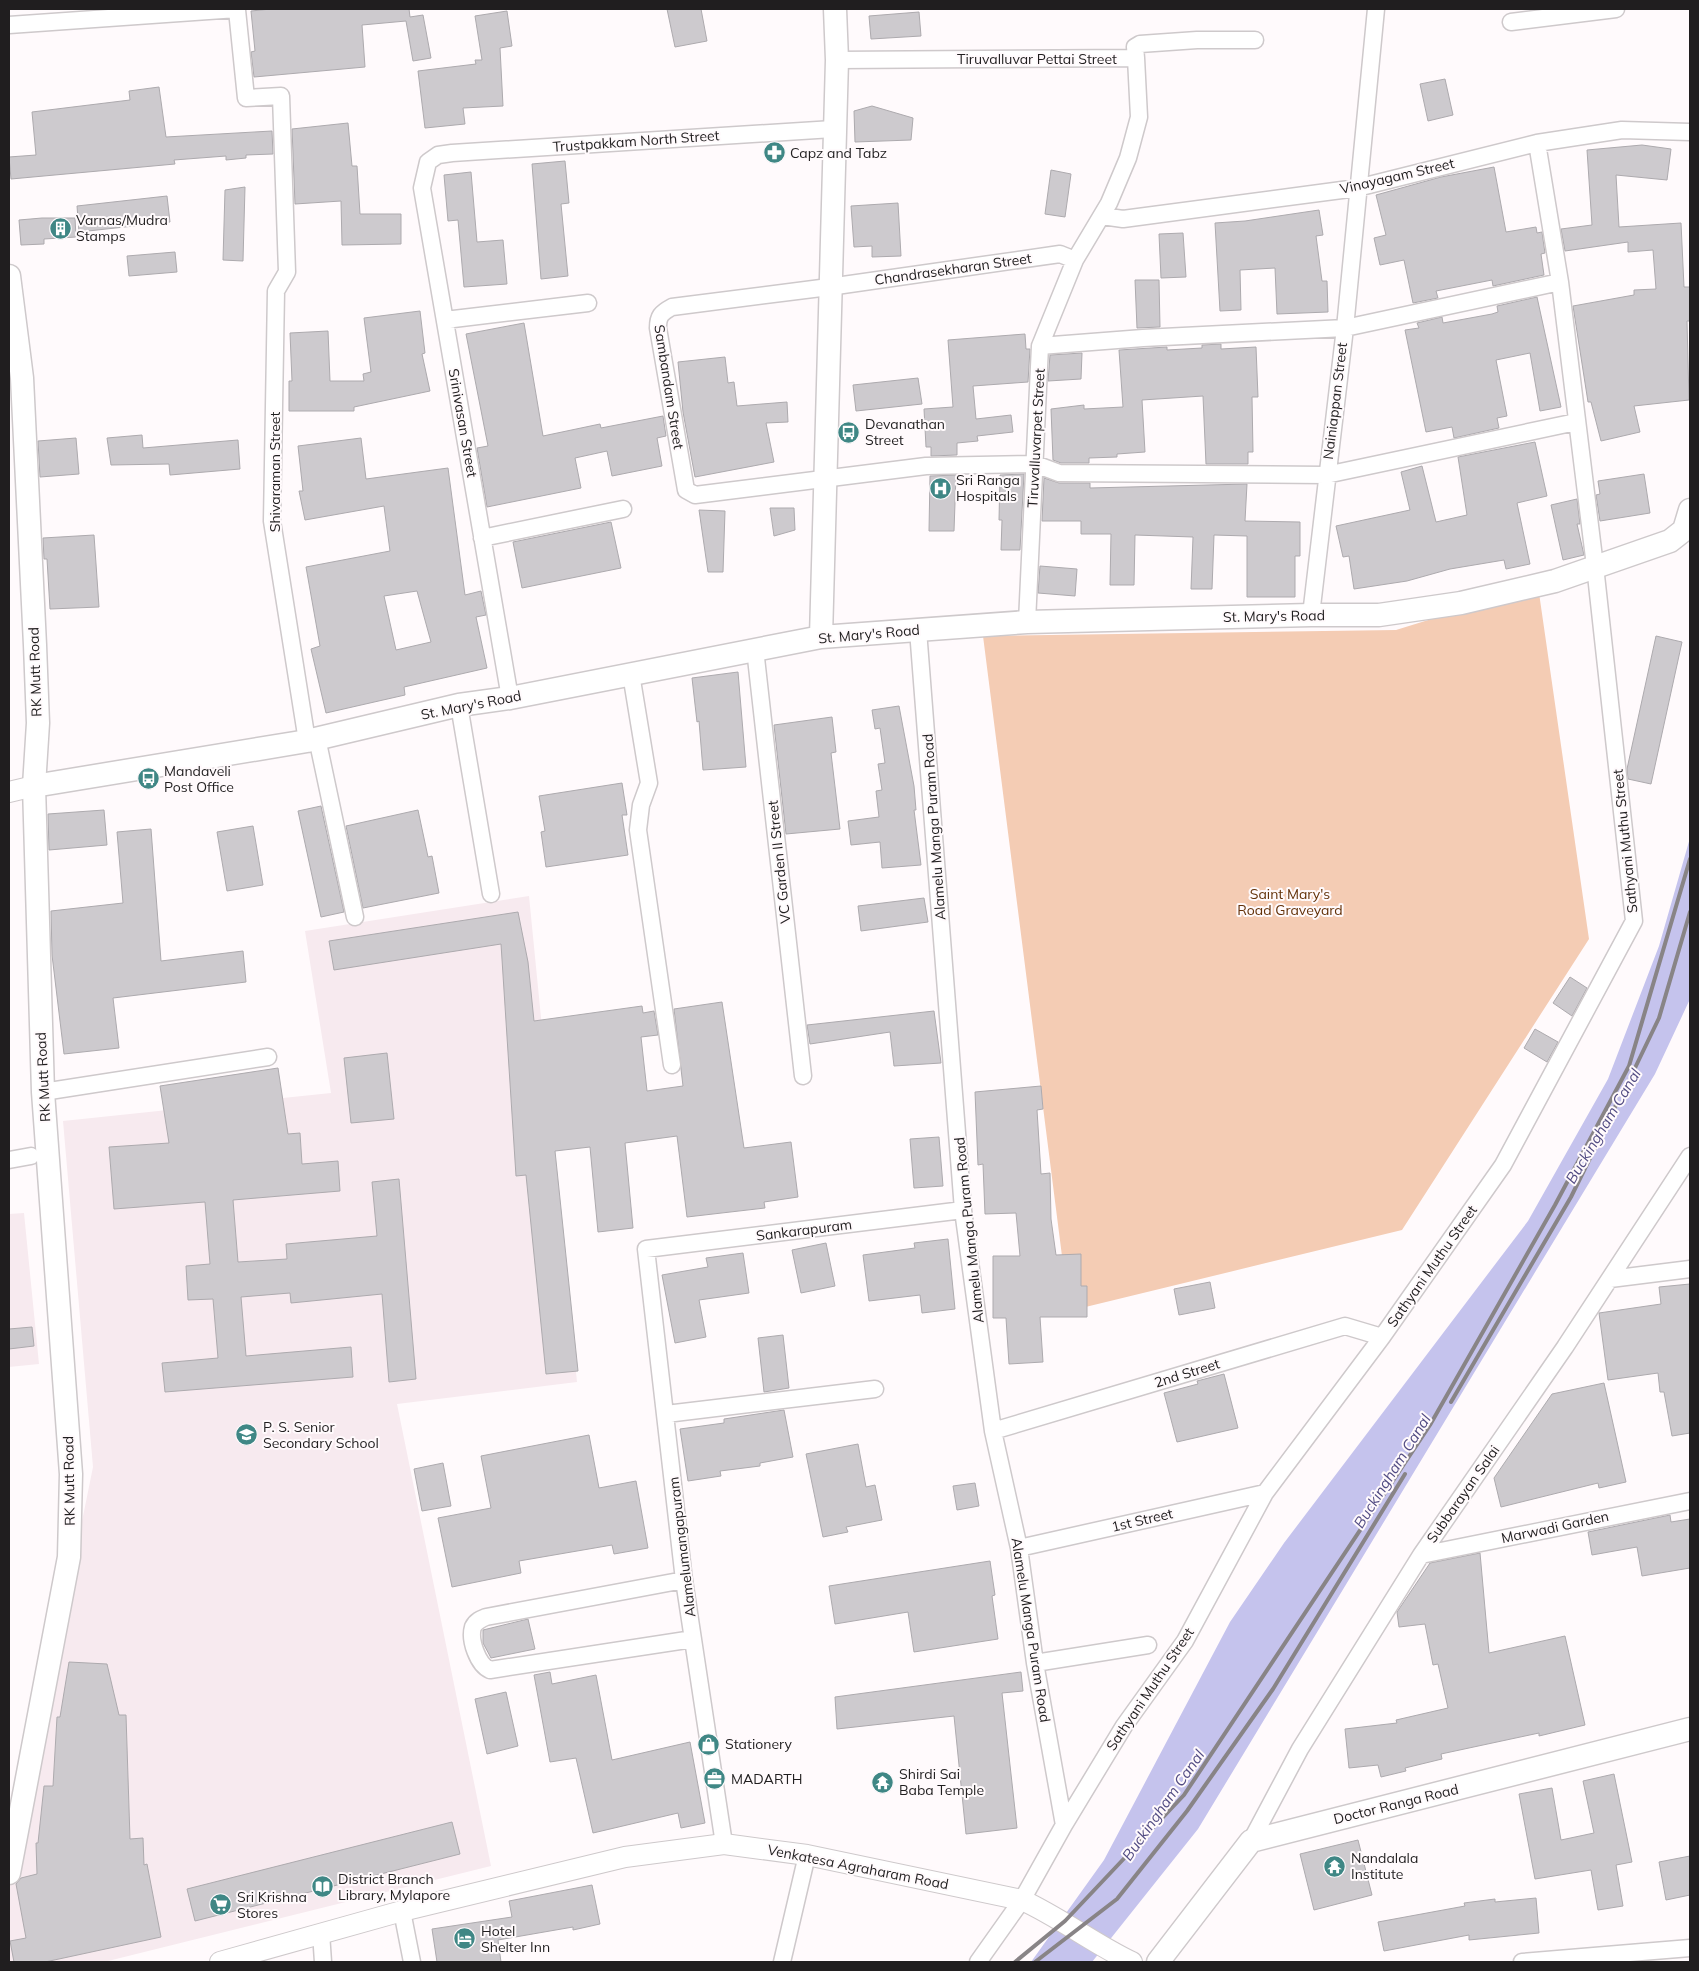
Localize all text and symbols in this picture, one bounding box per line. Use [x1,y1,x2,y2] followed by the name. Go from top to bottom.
[957,50,1117,68] street label: Tiruvalluvar Pettai Street
[552,126,720,156] street label: Trustpakkam North Street
[762,141,786,165] pharmacy icon: Capz and Tabz
[790,144,887,162] place label: Capz and Tabz
[1338,154,1456,198] street label: Vinayagam Street
[76,211,168,245] place label: Varnas/Mudra Stamps
[48,216,72,240] building icon: Varnas/Mudra Stamps
[873,249,1033,289] street label: Chandrasekharan Street
[650,323,688,451] street label: Sambandam Street
[1319,341,1351,461] street label: Nainiappan Street
[445,367,481,479] street label: Srinivasan Street
[1023,368,1049,508] street label: Tiruvalluvarpet Street
[266,412,284,532] street label: Shivaraman Street
[865,415,945,449] place label: Devanathan Street
[837,420,861,444] bus stop icon: Devanathan Street
[956,471,1020,505] place label: Sri Ranga Hospitals
[928,476,952,500] hospital icon: Sri Ranga Hospitals
[1223,606,1325,626] street label: St. Mary's Road
[817,621,921,647] street label: St. Mary's Road
[24,627,46,717] street label: RK Mutt Road
[419,686,523,724] street label: St. Mary's Road
[919,733,949,921] street label: Alamelu Manga Puram Road
[164,762,234,796] place label: Mandaveli Post Office
[136,767,160,791] bus stop icon: Mandaveli Post Office
[1608,768,1642,914] street label: Sathyani Muthu Street
[764,799,794,925] street label: VC Garden II Street
[1237,885,1343,919] park label: Saint Mary's Road Graveyard
[32,1032,54,1122] street label: RK Mutt Road
[1561,1065,1645,1187] water label: Buckingham Canal
[950,1136,988,1324] street label: Alamelu Manga Puram Road
[1383,1202,1481,1330] street label: Sathyani Muthu Street
[755,1215,853,1245] street label: Sankarapuram
[1152,1355,1222,1391] street label: 2nd Street
[1349,1410,1435,1531] water label: Buckingham Canal
[263,1418,379,1452] place label: P. S. Senior Secondary School
[235,1423,259,1447] school or university icon: P. S. Senior Secondary School
[59,1436,79,1526] street label: RK Mutt Road
[1423,1442,1503,1546] street label: Subbarayan Salai
[664,1476,700,1618] street label: Alamelumangapuram
[1110,1504,1175,1536] street label: 1st Street
[1500,1507,1610,1547] street label: Marwadi Garden
[1007,1536,1055,1724] street label: Alamelu Manga Puram Road
[1102,1624,1198,1754] street label: Sathyani Muthu Street
[697,1732,721,1756] shop icon: Stationery
[725,1735,793,1753] place label: Stationery
[1118,1746,1208,1864] water label: Buckingham Canal
[899,1765,984,1799] place label: Shirdi Sai Baba Temple
[703,1767,727,1791] office icon: MADARTH
[731,1770,802,1788] place label: MADARTH
[871,1770,895,1794] temple icon: Shirdi Sai Baba Temple
[1332,1780,1460,1828] street label: Doctor Ranga Road
[766,1841,950,1893] street label: Venkatesa Agraharam Road
[1351,1849,1418,1883] place label: Nandalala Institute
[1323,1854,1347,1878] temple icon: Nandalala Institute
[338,1870,450,1904] place label: District Branch Library, Mylapore
[310,1875,334,1899] library icon: District Branch Library, Mylapore
[237,1888,307,1922] place label: Sri Krishna Stores
[209,1893,233,1917] supermarket icon: Sri Krishna Stores
[481,1922,550,1956] place label: Hotel Shelter Inn
[453,1927,477,1951] hotel icon: Hotel Shelter Inn

